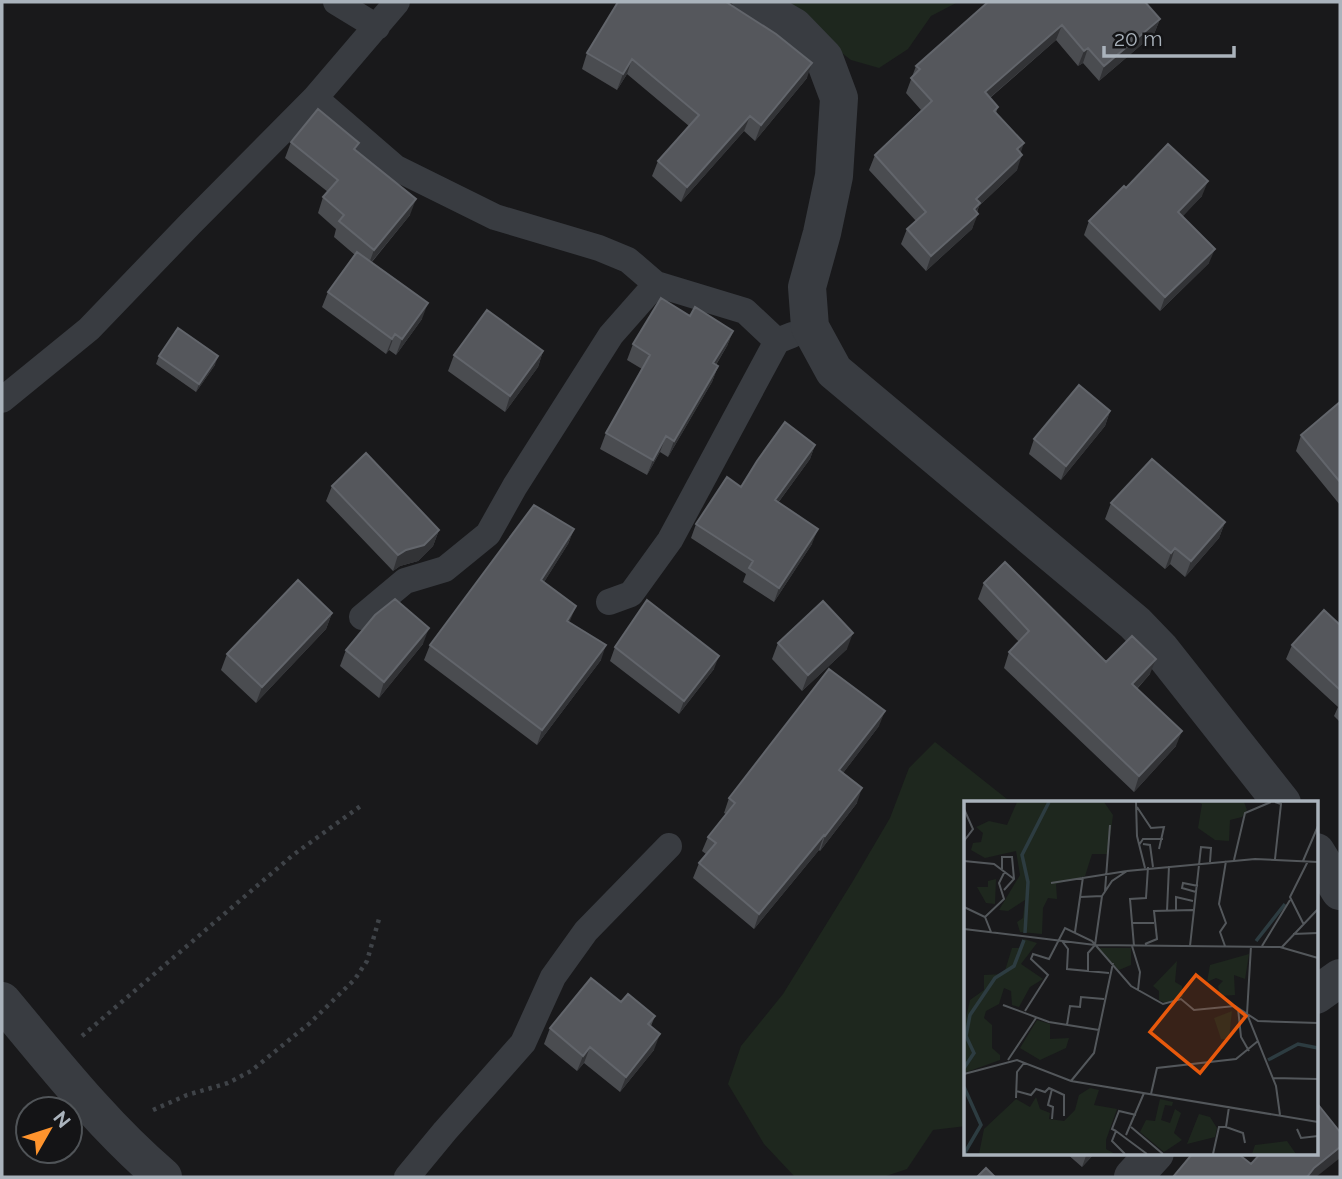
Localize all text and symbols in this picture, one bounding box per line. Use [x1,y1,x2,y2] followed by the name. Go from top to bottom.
[1104,14,1234,58] scale bar
[1114,26,1162,51] text: 20 m
[964,801,1318,1154] inset map
[14,1095,84,1165] north arrow
[49,1107,75,1132] text: N

